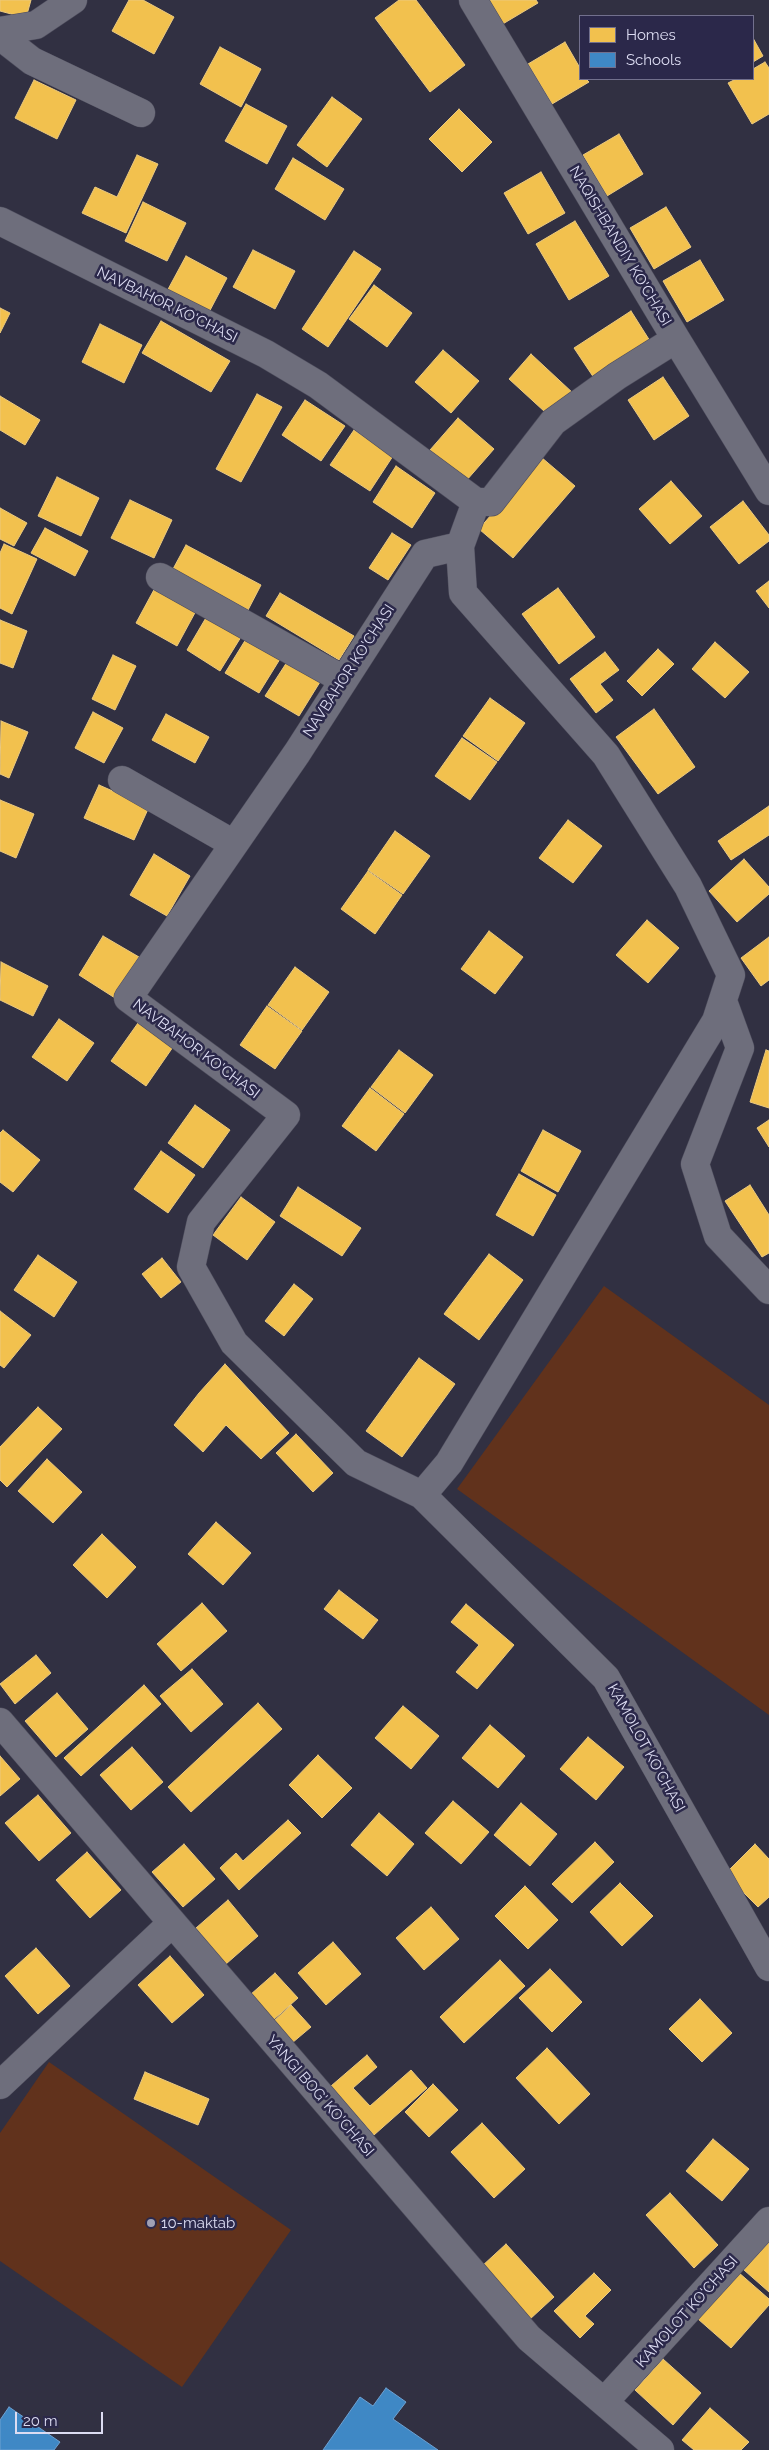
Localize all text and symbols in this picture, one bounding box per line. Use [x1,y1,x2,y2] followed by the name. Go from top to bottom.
[579,15,754,80] legend
[626,26,676,44] text: Homes
[626,51,681,69] text: Schools
[565,163,675,329] street label: NAQISHBANDIY KO'CHASI
[94,263,240,347] street label: NAVBAHOR KO'CHASI
[299,601,399,741] street label: NAVBAHOR KO'CHASI
[129,995,263,1103] street label: NAVBAHOR KO'CHASI
[603,1681,689,1815] street label: KAMOLOT KO'CHASI
[262,2032,378,2160] street label: YANGI BOG' KO'CHASI
[161,2214,235,2232] place label: 10-maktab
[145,2217,157,2229] marker: 10-maktab
[632,2253,742,2371] street label: KAMOLOT KO'CHASI
[18,2402,105,2434] scale bar
[23,2412,58,2430] text: 20 m

